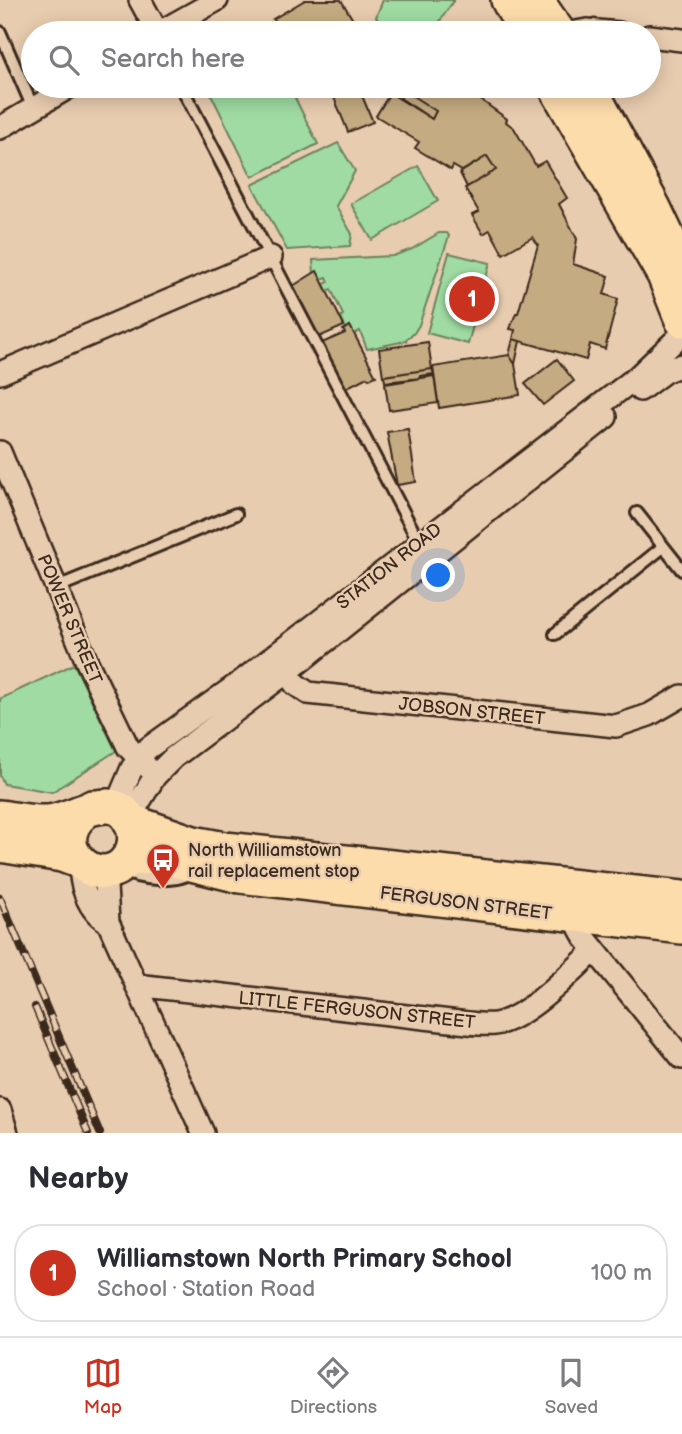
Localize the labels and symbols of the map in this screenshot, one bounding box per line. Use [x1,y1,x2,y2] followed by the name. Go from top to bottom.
[449,273,495,325] pin: 1
[333,519,446,614] street label: STATION ROAD
[33,551,106,687] street label: POWER STREET
[421,558,455,592] your location
[398,693,546,730] street label: JOBSON STREET
[188,840,360,882] place label: North Williamstown rail replacement stop
[144,841,182,890] bus stop icon: North Williamstown rail replacement stop
[379,883,553,925] street label: FERGUSON STREET
[237,988,477,1033] street label: LITTLE FERGUSON STREET

